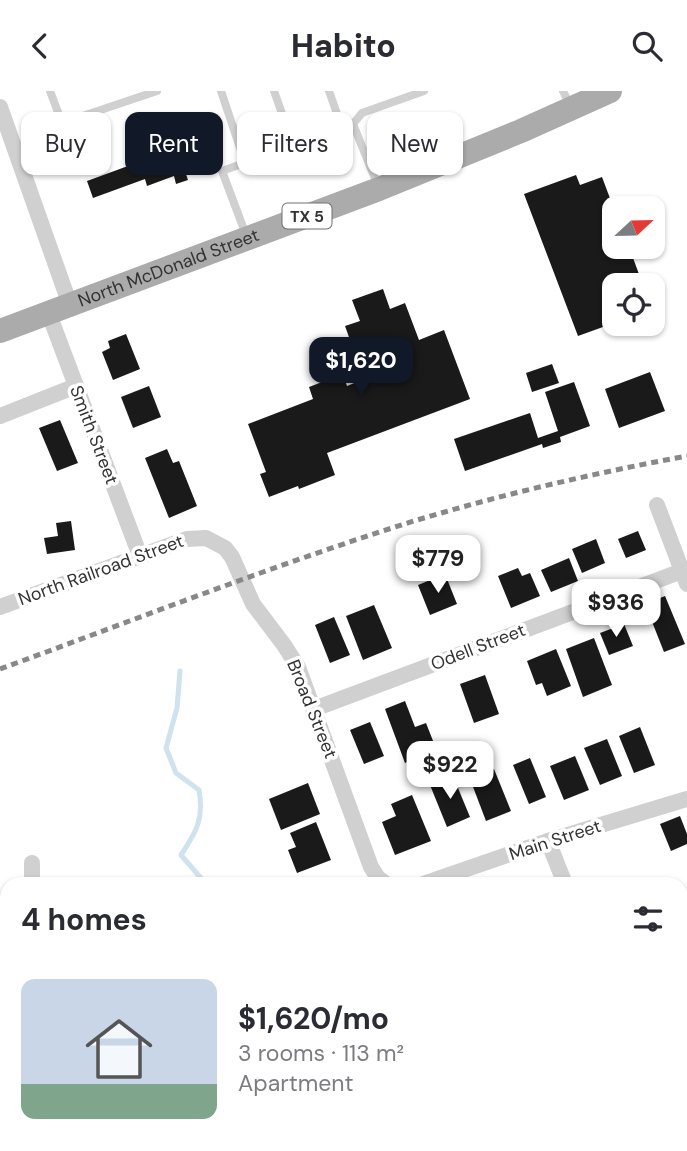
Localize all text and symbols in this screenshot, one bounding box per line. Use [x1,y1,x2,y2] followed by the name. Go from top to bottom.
[291,25,396,67] text: Habito
[21,27,59,65] icon: back
[628,27,666,65] icon: search
[21,112,111,175] chip: Buy
[125,112,223,175] chip: Rent
[237,112,353,175] chip: Filters
[367,112,463,175] chip: New
[602,196,665,259] north arrow
[602,196,665,336] map controls
[282,204,332,229] road number: TX 5
[75,223,263,313] street label: North McDonald Street
[602,273,665,336] button: locate
[304,337,418,397] pin: $1,620
[325,345,397,375] text: $1,620
[64,382,124,488] street label: Smith Street
[15,529,187,611] street label: North Railroad Street
[397,535,479,595] pin: $779
[412,543,464,573] text: $779
[575,580,657,639] pin: $936
[588,587,644,617] text: $936
[427,618,529,676] street label: Odell Street
[281,656,343,762] street label: Broad Street
[409,741,491,801] pin: $922
[423,749,477,779] text: $922
[506,814,604,866] street label: Main Street
[21,900,147,939] text: 4 homes
[629,900,667,938] icon: filters
[238,999,389,1038] text: $1,620/mo
[77,1007,161,1091] icon: home
[238,1038,404,1068] text: 3 rooms · 113 m²
[238,1068,353,1098] text: Apartment

